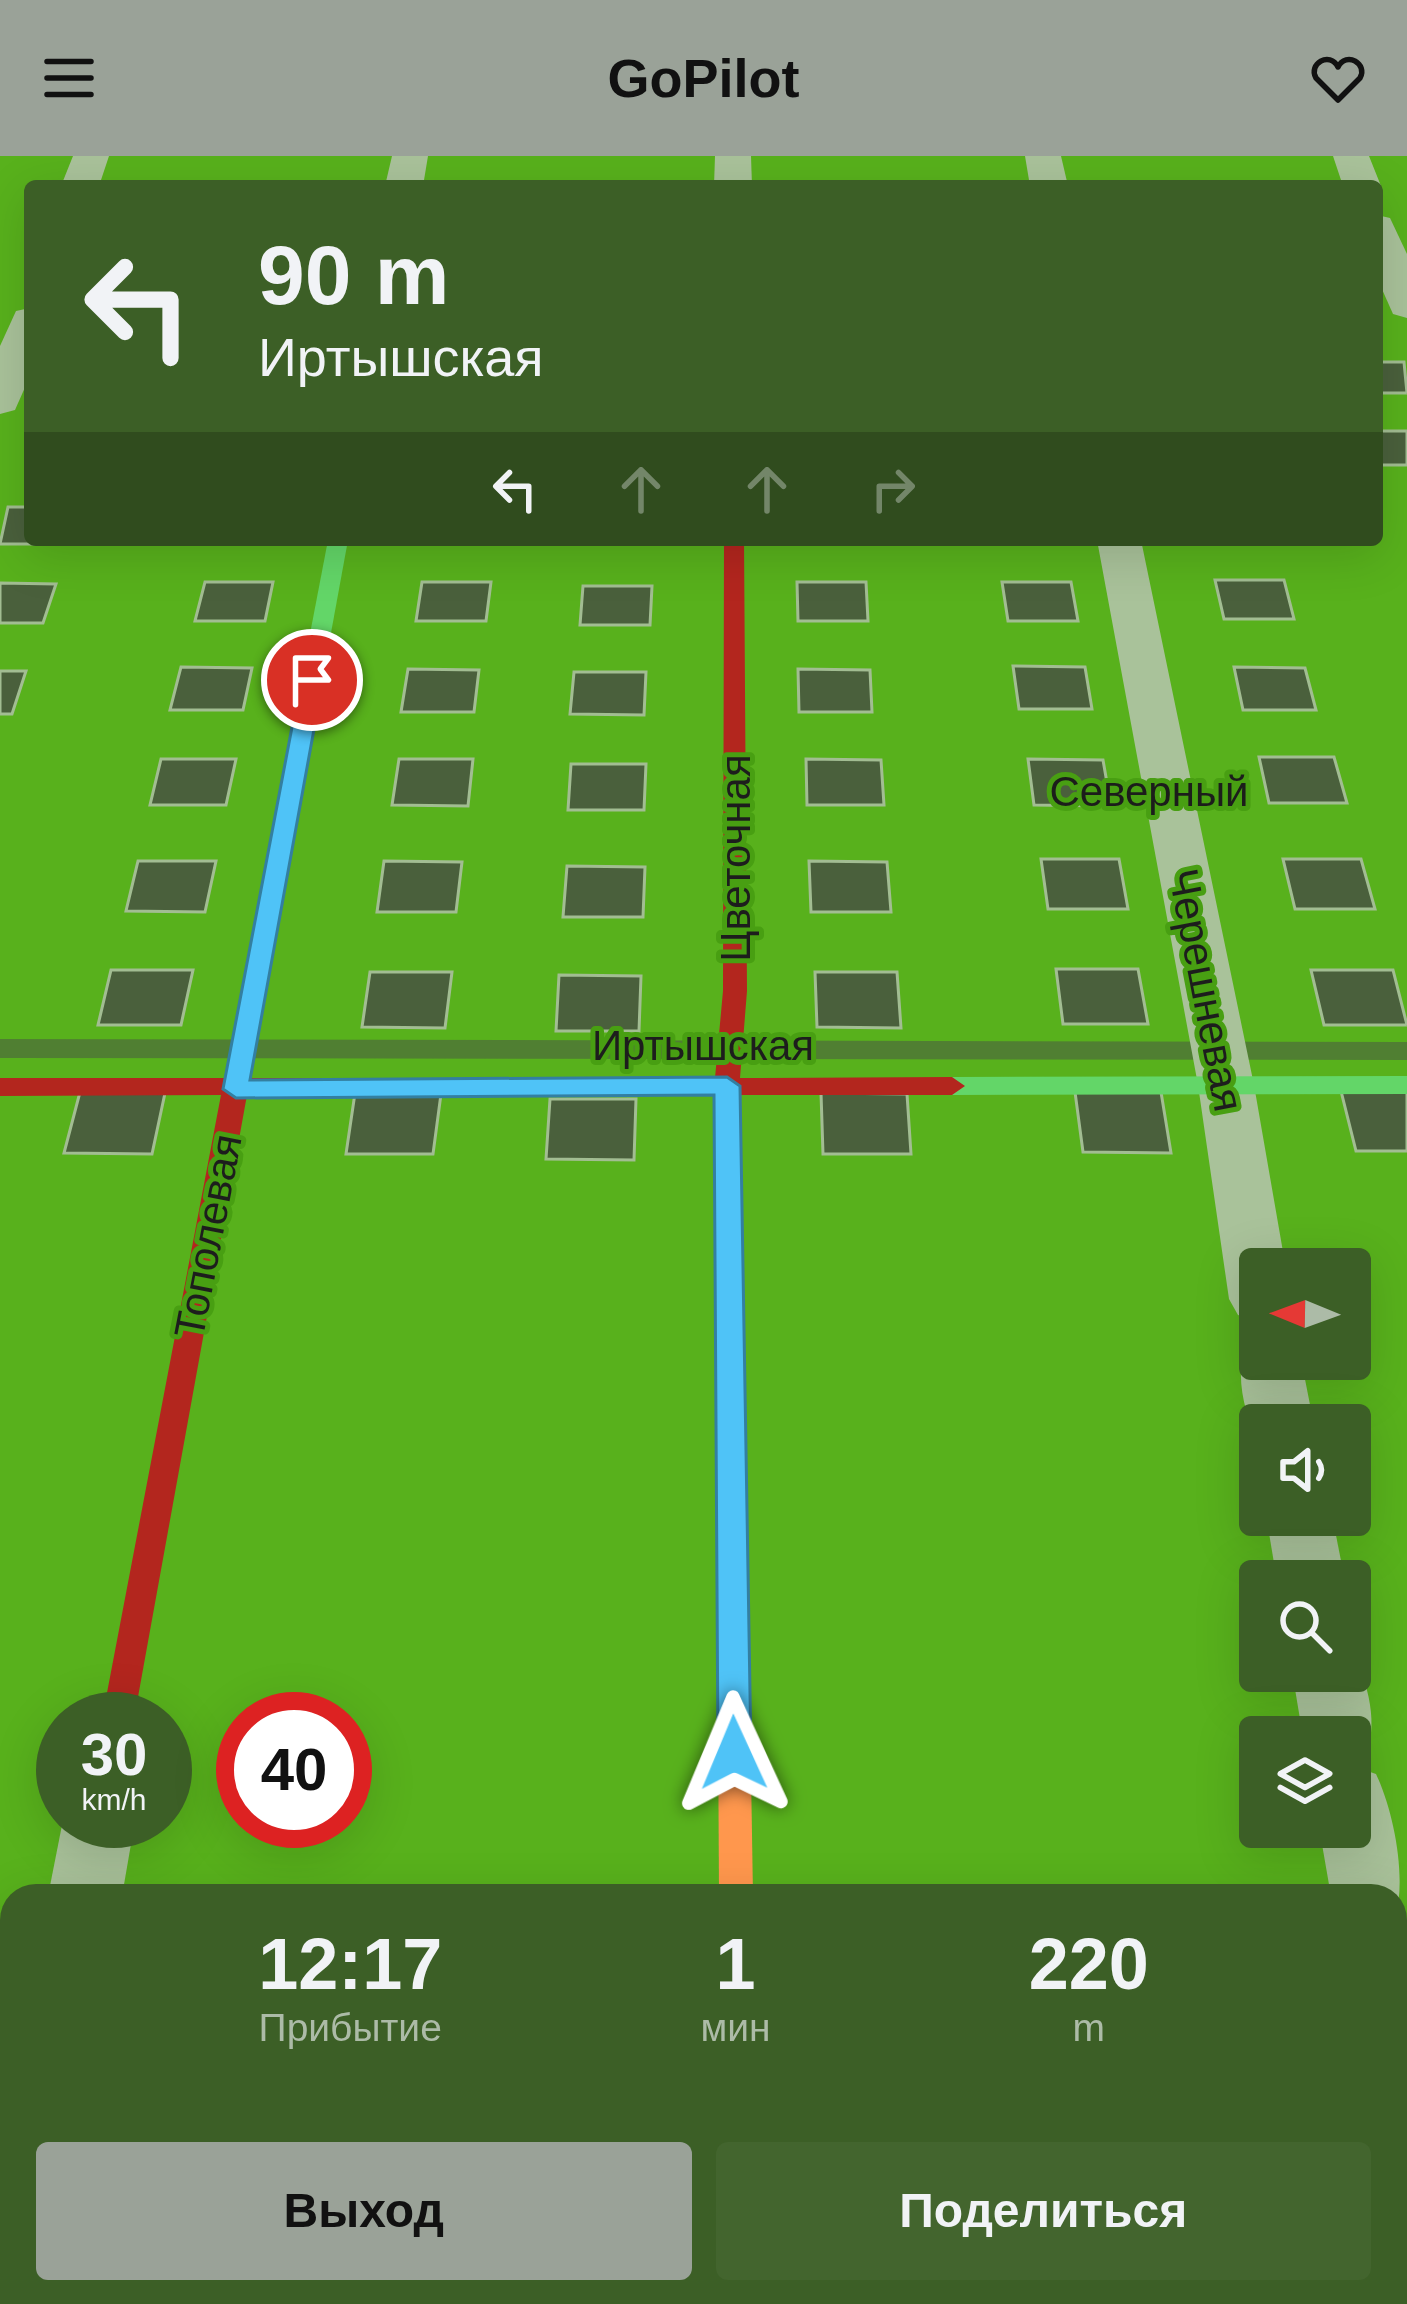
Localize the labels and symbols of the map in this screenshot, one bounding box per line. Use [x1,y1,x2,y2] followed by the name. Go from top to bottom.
[261,629,363,731] pin
[712,754,759,962] street label: Цветочная
[1049,768,1249,815] park label: Северный
[1159,865,1253,1115] street label: Черешневая
[592,1022,814,1069] street label: Иртышская
[165,1130,251,1342] street label: Тополевая
[1239,1248,1371,1380] north arrow
[671,1690,797,1816] position arrow
[216,1692,372,1848] speed limit sign: 40

